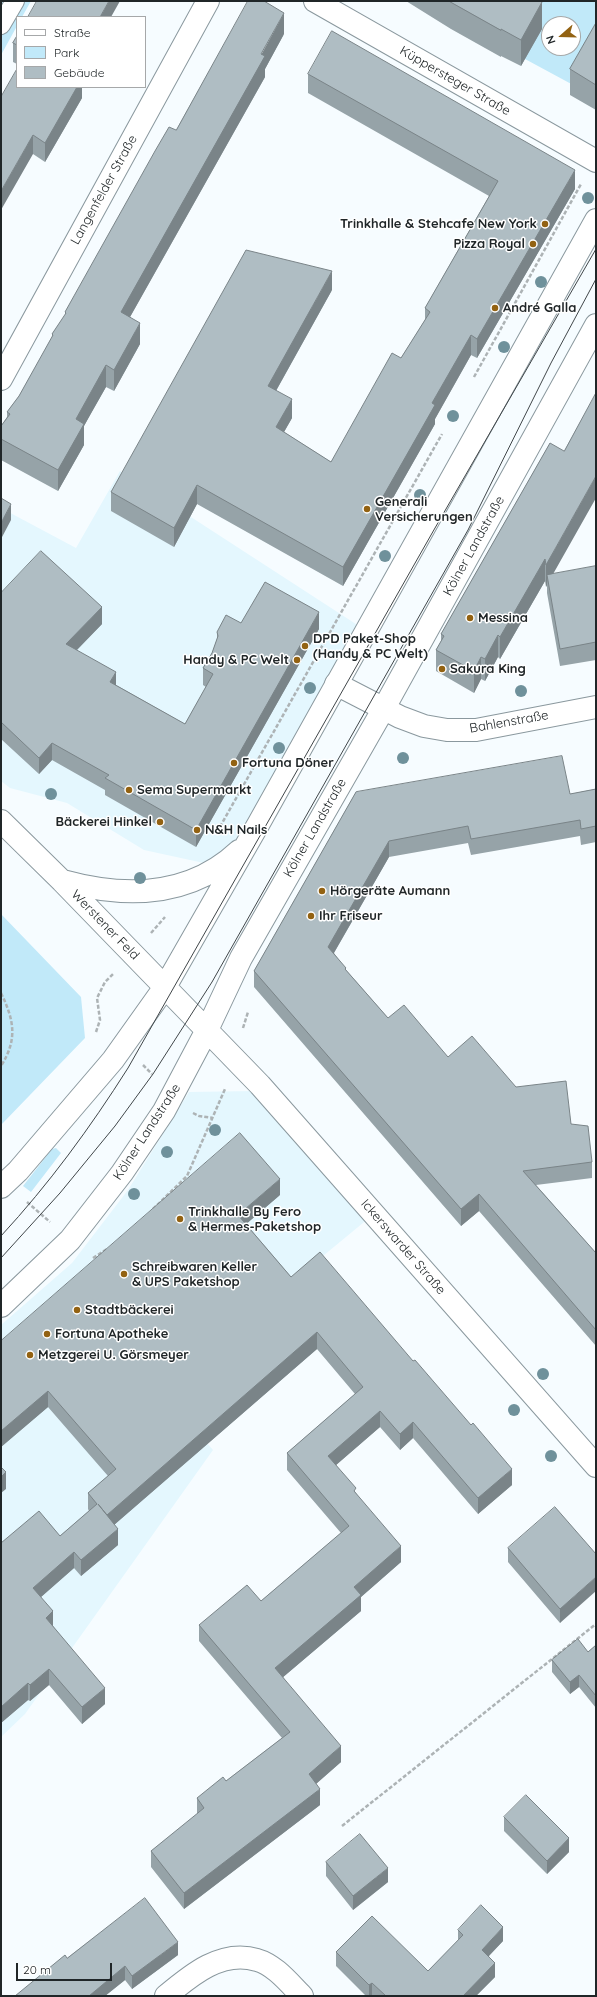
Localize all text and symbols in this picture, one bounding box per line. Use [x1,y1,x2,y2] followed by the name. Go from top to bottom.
[16,16,146,88] legend
[541,16,581,56] north arrow
[54,25,91,40] text: Straße
[543,34,559,46] text: N
[397,43,513,119] street label: Küppersteger Straße
[54,45,79,60] text: Park
[54,65,104,80] text: Gebäude
[67,132,141,248] street label: Langenfelder Straße
[340,216,537,232] place label: Trinkhalle & Stehcafe New York
[540,219,550,229] marker: Trinkhalle & Stehcafe New York
[453,236,525,252] place label: Pizza Royal
[528,239,538,249] marker: Pizza Royal
[503,300,576,316] place label: André Galla
[490,303,500,313] marker: André Galla
[440,493,508,599] street label: Kölner Landstraße
[375,494,473,525] place label: Generali Versicherungen
[362,504,372,514] marker: Generali Versicherungen
[478,610,528,626] place label: Messina
[465,613,475,623] marker: Messina
[313,631,428,662] place label: DPD Paket-Shop (Handy & PC Welt)
[300,641,310,651] marker: DPD Paket-Shop (Handy & PC Welt)
[183,652,289,668] place label: Handy & PC Welt
[292,655,302,665] marker: Handy & PC Welt
[450,661,526,677] place label: Sakura King
[437,664,447,674] marker: Sakura King
[468,707,550,737] street label: Bahlenstraße
[242,755,334,771] place label: Fortuna Döner
[229,758,239,768] marker: Fortuna Döner
[280,776,350,880] street label: Kölner Landstraße
[137,782,252,798] place label: Sema Supermarkt
[124,785,134,795] marker: Sema Supermarkt
[56,814,152,830] place label: Bäckerei Hinkel
[155,817,165,827] marker: Bäckerei Hinkel
[205,822,267,838] place label: N&H Nails
[192,825,202,835] marker: N&H Nails
[330,883,450,899] place label: Hörgeräte Aumann
[317,886,327,896] marker: Hörgeräte Aumann
[68,887,142,963] street label: Werstener Feld
[319,908,383,924] place label: Ihr Friseur
[306,911,316,921] marker: Ihr Friseur
[110,1081,184,1183] street label: Kölner Landstraße
[357,1196,449,1298] street label: Ickerswarder Straße
[188,1204,321,1235] place label: Trinkhalle By Fero & Hermes-Paketshop
[175,1214,185,1224] marker: Trinkhalle By Fero & Hermes-Paketshop
[132,1259,257,1290] place label: Schreibwaren Keller & UPS Paketshop
[119,1269,129,1279] marker: Schreibwaren Keller & UPS Paketshop
[85,1302,174,1318] place label: Stadtbäckerei
[72,1305,82,1315] marker: Stadtbäckerei
[55,1326,168,1342] place label: Fortuna Apotheke
[42,1329,52,1339] marker: Fortuna Apotheke
[38,1347,189,1363] place label: Metzgerei U. Görsmeyer
[25,1350,35,1360] marker: Metzgerei U. Görsmeyer
[18,1955,114,1981] scale bar
[23,1962,51,1977] text: 20 m

